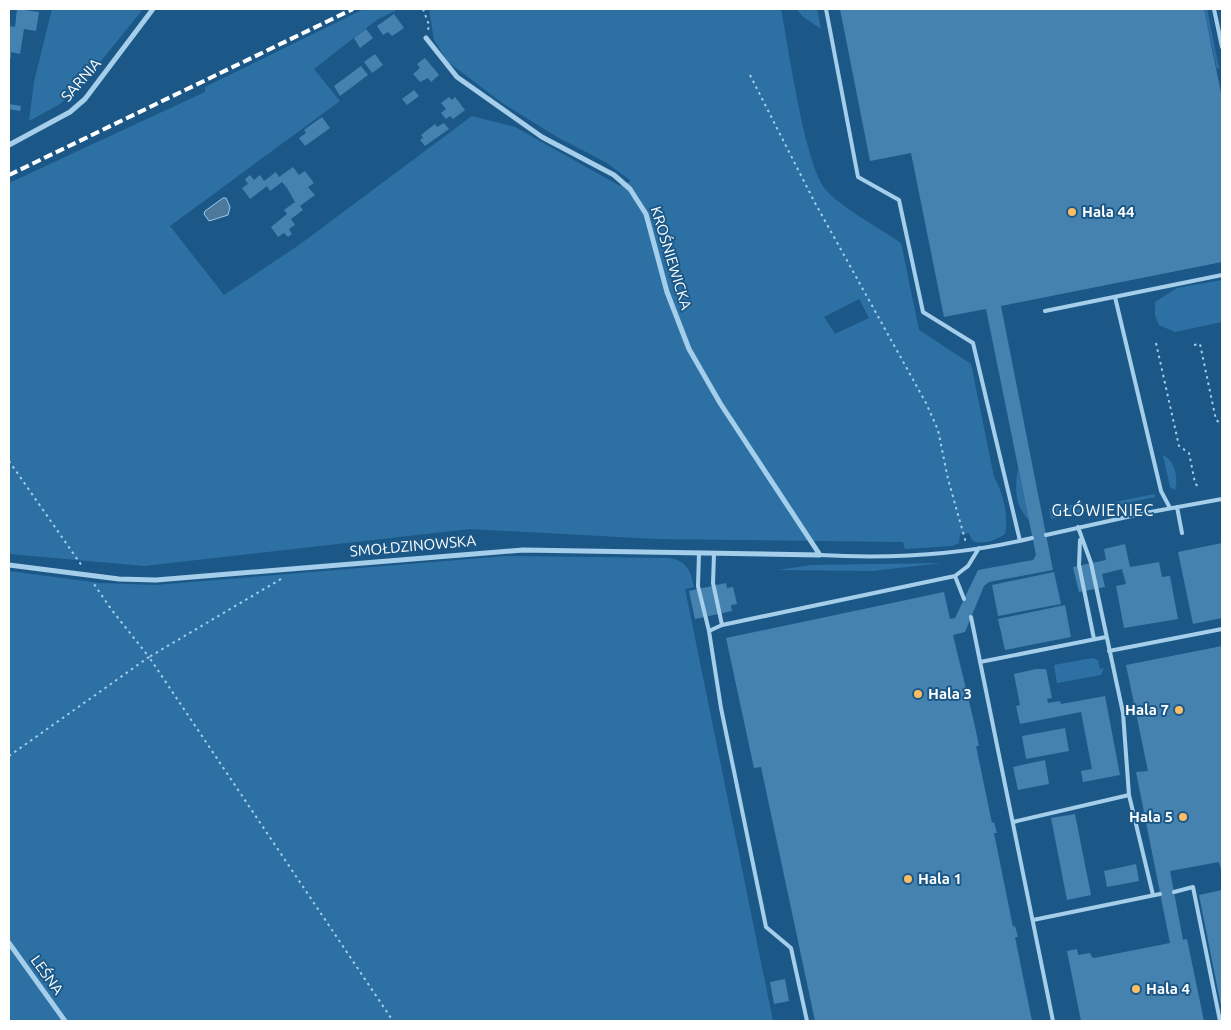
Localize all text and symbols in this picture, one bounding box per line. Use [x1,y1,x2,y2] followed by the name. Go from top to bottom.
[57,55,104,105] street label: SARNIA
[1082,203,1134,220] place label: Hala 44
[648,204,695,312] street label: KROŚNIEWICKA
[1066,206,1078,218] marker: Hala 44
[1052,500,1154,519] district label: GŁÓWIENIEC
[349,531,477,559] street label: SMOŁDZINOWSKA
[928,685,972,702] place label: Hala 3
[912,688,924,700] marker: Hala 3
[1125,701,1169,718] place label: Hala 7
[1173,704,1185,716] marker: Hala 7
[1129,808,1173,825] place label: Hala 5
[1177,811,1189,823] marker: Hala 5
[918,870,962,887] place label: Hala 1
[902,873,914,885] marker: Hala 1
[27,952,67,998] street label: LEŚNA
[1146,980,1190,997] place label: Hala 4
[1130,983,1142,995] marker: Hala 4

